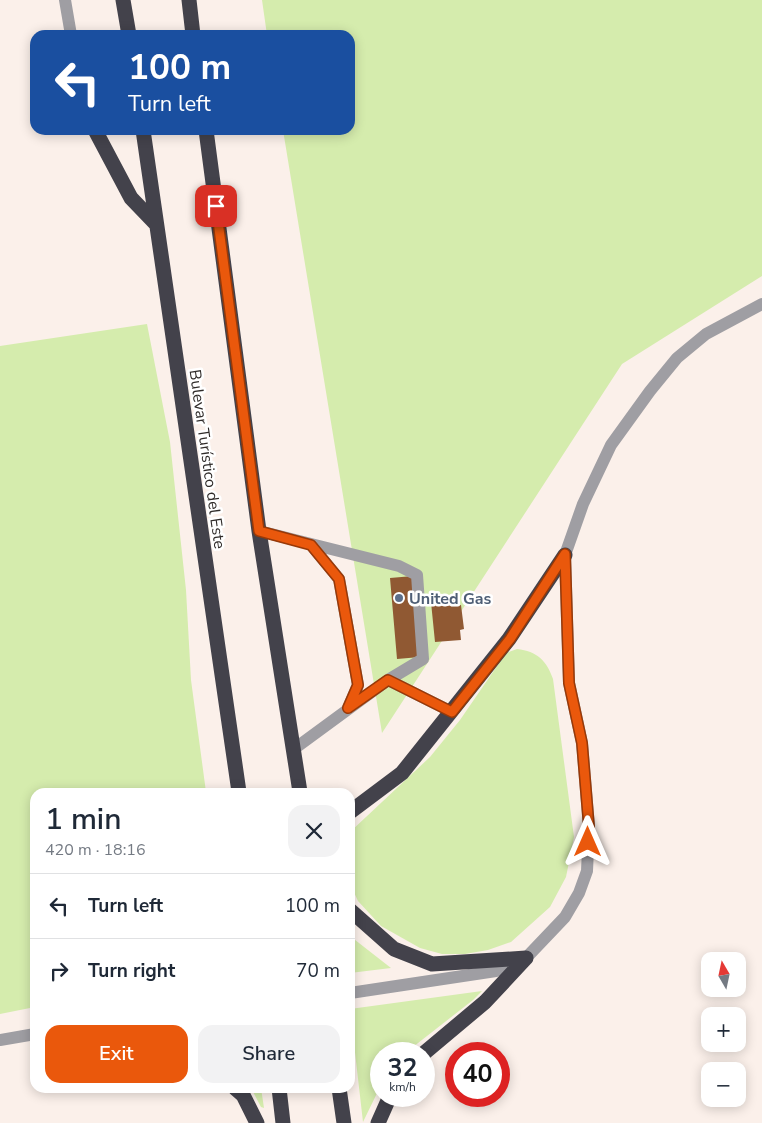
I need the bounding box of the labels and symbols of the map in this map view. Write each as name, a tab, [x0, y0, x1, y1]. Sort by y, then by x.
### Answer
pin	[195, 185, 237, 227]
street label: Bulevar Turístico del Este	[184, 368, 230, 550]
place label: United Gas	[409, 588, 491, 610]
marker: United Gas	[393, 592, 405, 604]
position arrow	[561, 815, 613, 867]
north arrow	[701, 952, 746, 998]
speed limit sign: 40	[445, 1042, 510, 1107]

